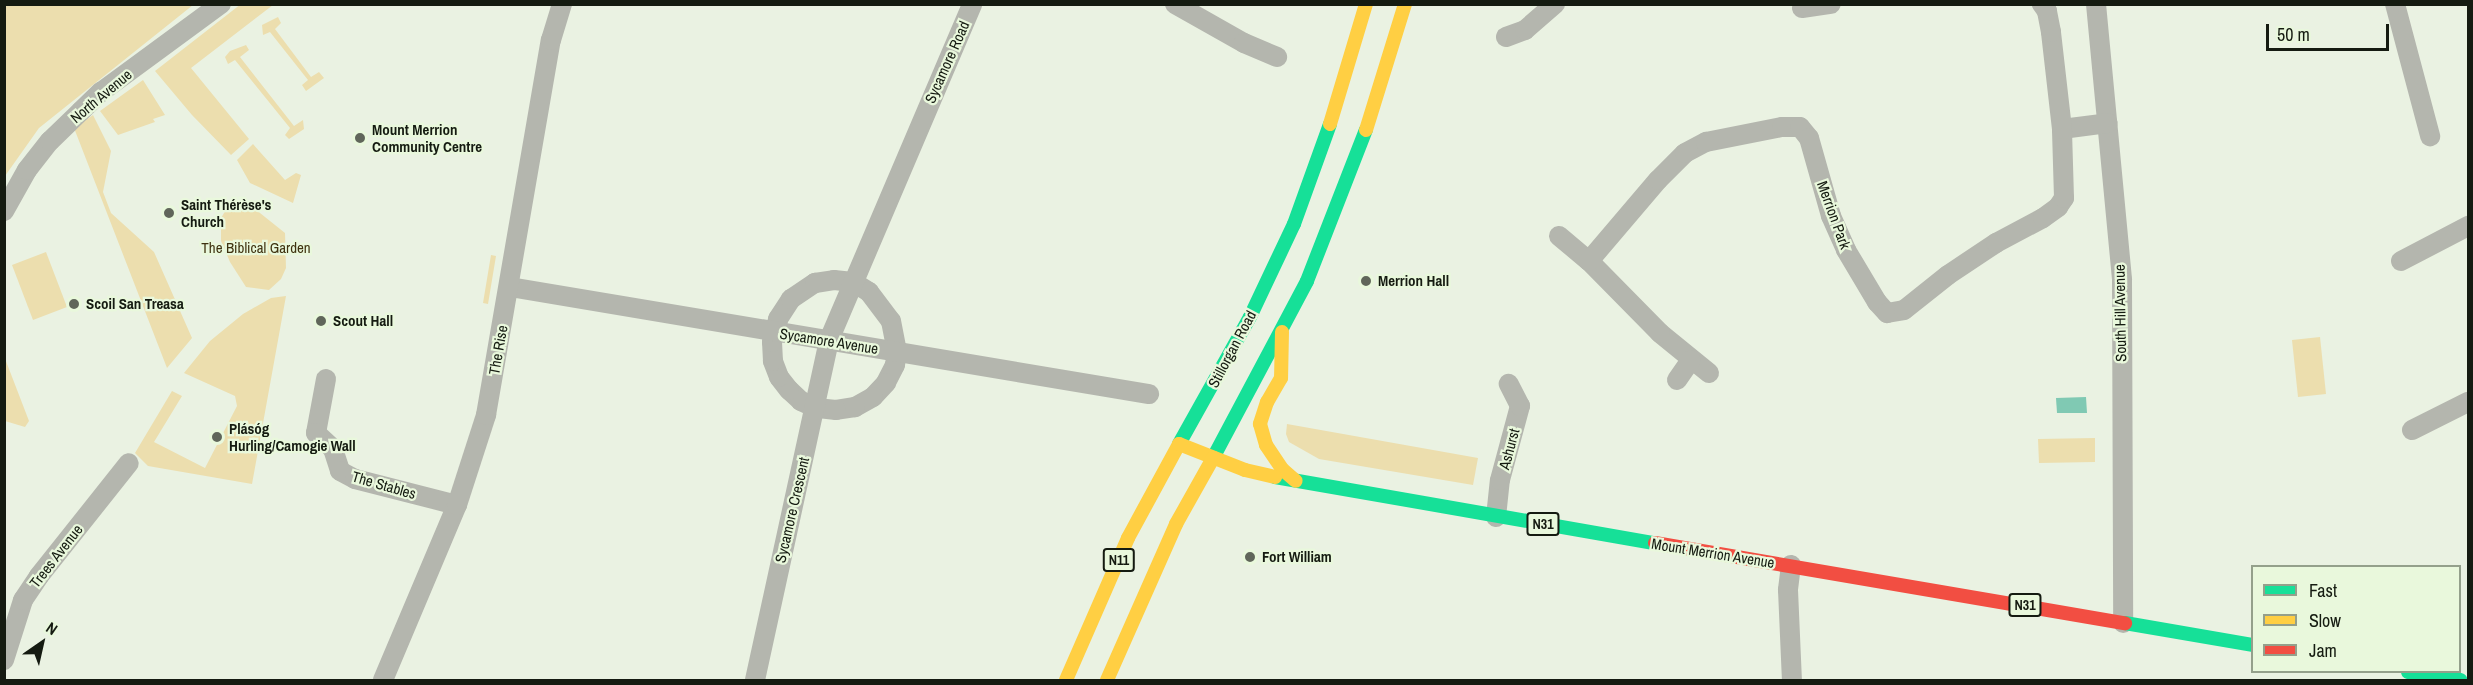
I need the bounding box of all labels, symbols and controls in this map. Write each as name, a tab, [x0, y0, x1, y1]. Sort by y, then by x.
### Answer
scale bar	[2269, 12, 2392, 50]
street label: Sycamore Road	[921, 18, 973, 106]
text: 50 m	[2277, 22, 2310, 47]
street label: North Avenue	[66, 65, 136, 127]
place label: Mount Merrion Community Centre	[372, 120, 482, 155]
marker: Mount Merrion Community Centre	[353, 131, 367, 145]
street label: Merrion Park	[1813, 179, 1855, 251]
place label: Saint Thérèse's Church	[181, 195, 271, 230]
marker: Saint Thérèse's Church	[162, 206, 176, 220]
park label: The Biblical Garden	[201, 239, 311, 257]
street label: South Hill Avenue	[2110, 264, 2130, 362]
place label: Merrion Hall	[1378, 272, 1449, 290]
marker: Merrion Hall	[1359, 274, 1373, 288]
place label: Scoil San Treasa	[86, 295, 184, 313]
marker: Scoil San Treasa	[67, 297, 81, 311]
street label: Stillorgan Road	[1204, 307, 1260, 391]
place label: Scout Hall	[333, 312, 393, 330]
marker: Scout Hall	[314, 314, 328, 328]
street label: The Rise	[485, 324, 511, 376]
street label: Sycamore Avenue	[778, 324, 880, 358]
place label: Plásóg Hurling/Camogie Wall	[229, 419, 356, 454]
street label: Ashurst	[1495, 427, 1523, 471]
marker: Plásóg Hurling/Camogie Wall	[210, 430, 224, 444]
street label: Sycamore Crescent	[771, 455, 813, 565]
street label: The Stables	[350, 467, 418, 503]
road number: N31	[1525, 513, 1561, 535]
street label: Trees Avenue	[26, 521, 86, 591]
street label: Mount Merrion Avenue	[1650, 534, 1776, 572]
place label: Fort William	[1262, 548, 1332, 566]
road number: N11	[1102, 549, 1136, 571]
marker: Fort William	[1243, 550, 1257, 564]
legend	[2251, 565, 2461, 673]
text: Fast	[2309, 578, 2337, 603]
road number: N31	[2007, 594, 2043, 616]
text: Slow	[2309, 608, 2341, 633]
north arrow	[12, 613, 72, 673]
text: N	[42, 616, 62, 640]
text: Jam	[2309, 638, 2337, 663]

